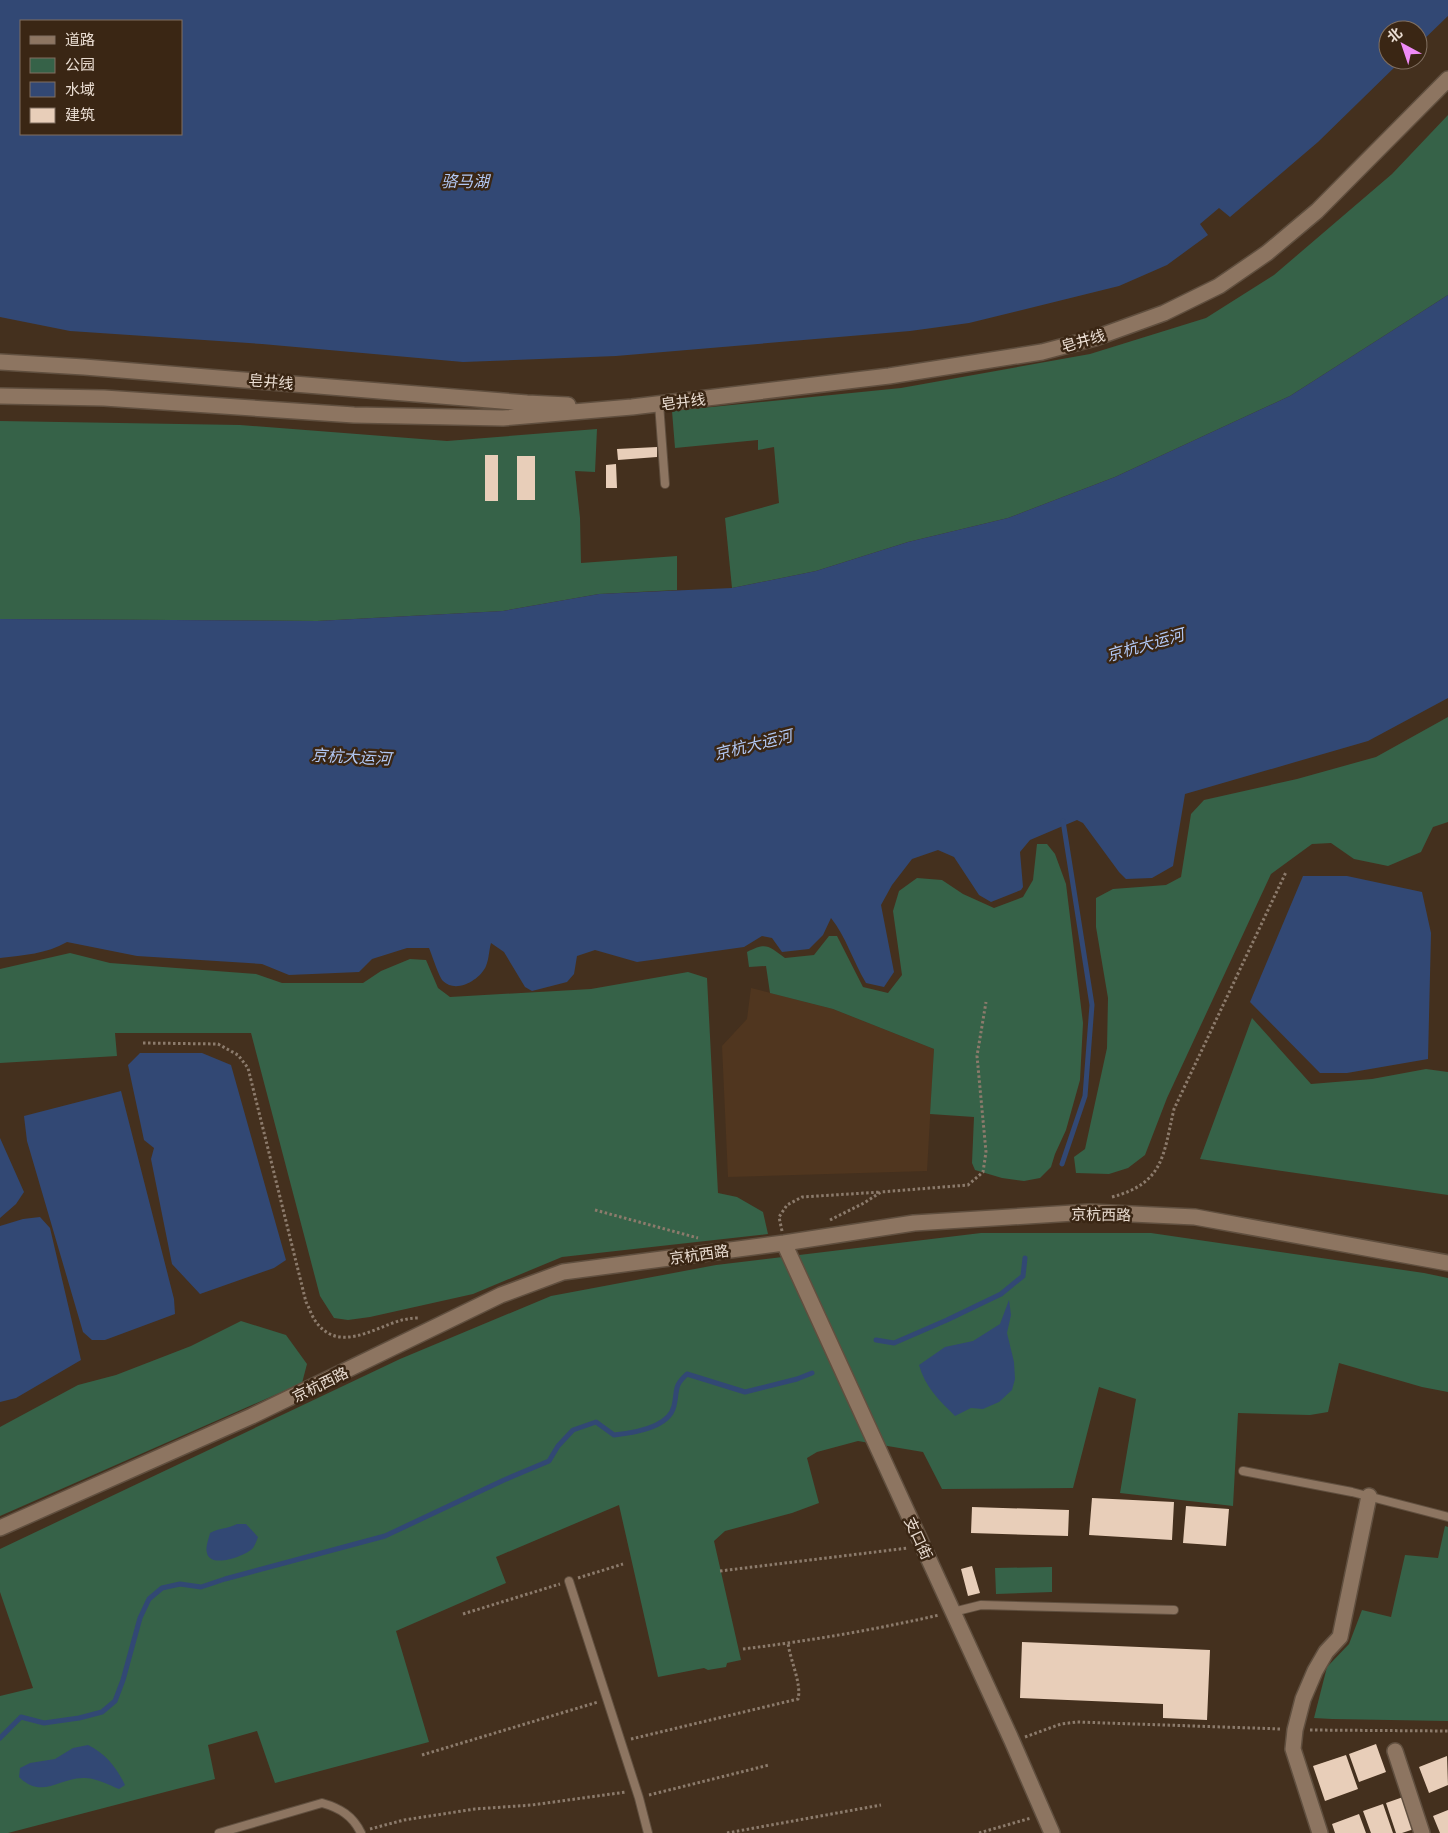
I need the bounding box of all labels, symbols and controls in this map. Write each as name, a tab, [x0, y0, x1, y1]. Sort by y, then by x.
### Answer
legend	[20, 20, 182, 135]
north arrow	[1378, 20, 1428, 70]
text: 北	[1383, 24, 1405, 46]
text: 道路	[65, 30, 95, 48]
text: 公园	[65, 55, 95, 73]
text: 水域	[65, 80, 95, 98]
text: 建筑	[65, 105, 95, 123]
water label: 骆马湖	[441, 171, 492, 190]
street label: 皂井线	[1059, 325, 1107, 355]
street label: 皂井线	[248, 370, 294, 392]
street label: 皂井线	[660, 389, 706, 413]
water label: 京杭大运河	[1104, 623, 1189, 664]
water label: 京杭大运河	[712, 724, 797, 763]
water label: 京杭大运河	[311, 744, 394, 768]
street label: 京杭西路	[1071, 1204, 1131, 1224]
street label: 京杭西路	[668, 1241, 730, 1267]
street label: 京杭西路	[289, 1363, 351, 1405]
street label: 支口街	[901, 1514, 937, 1562]

